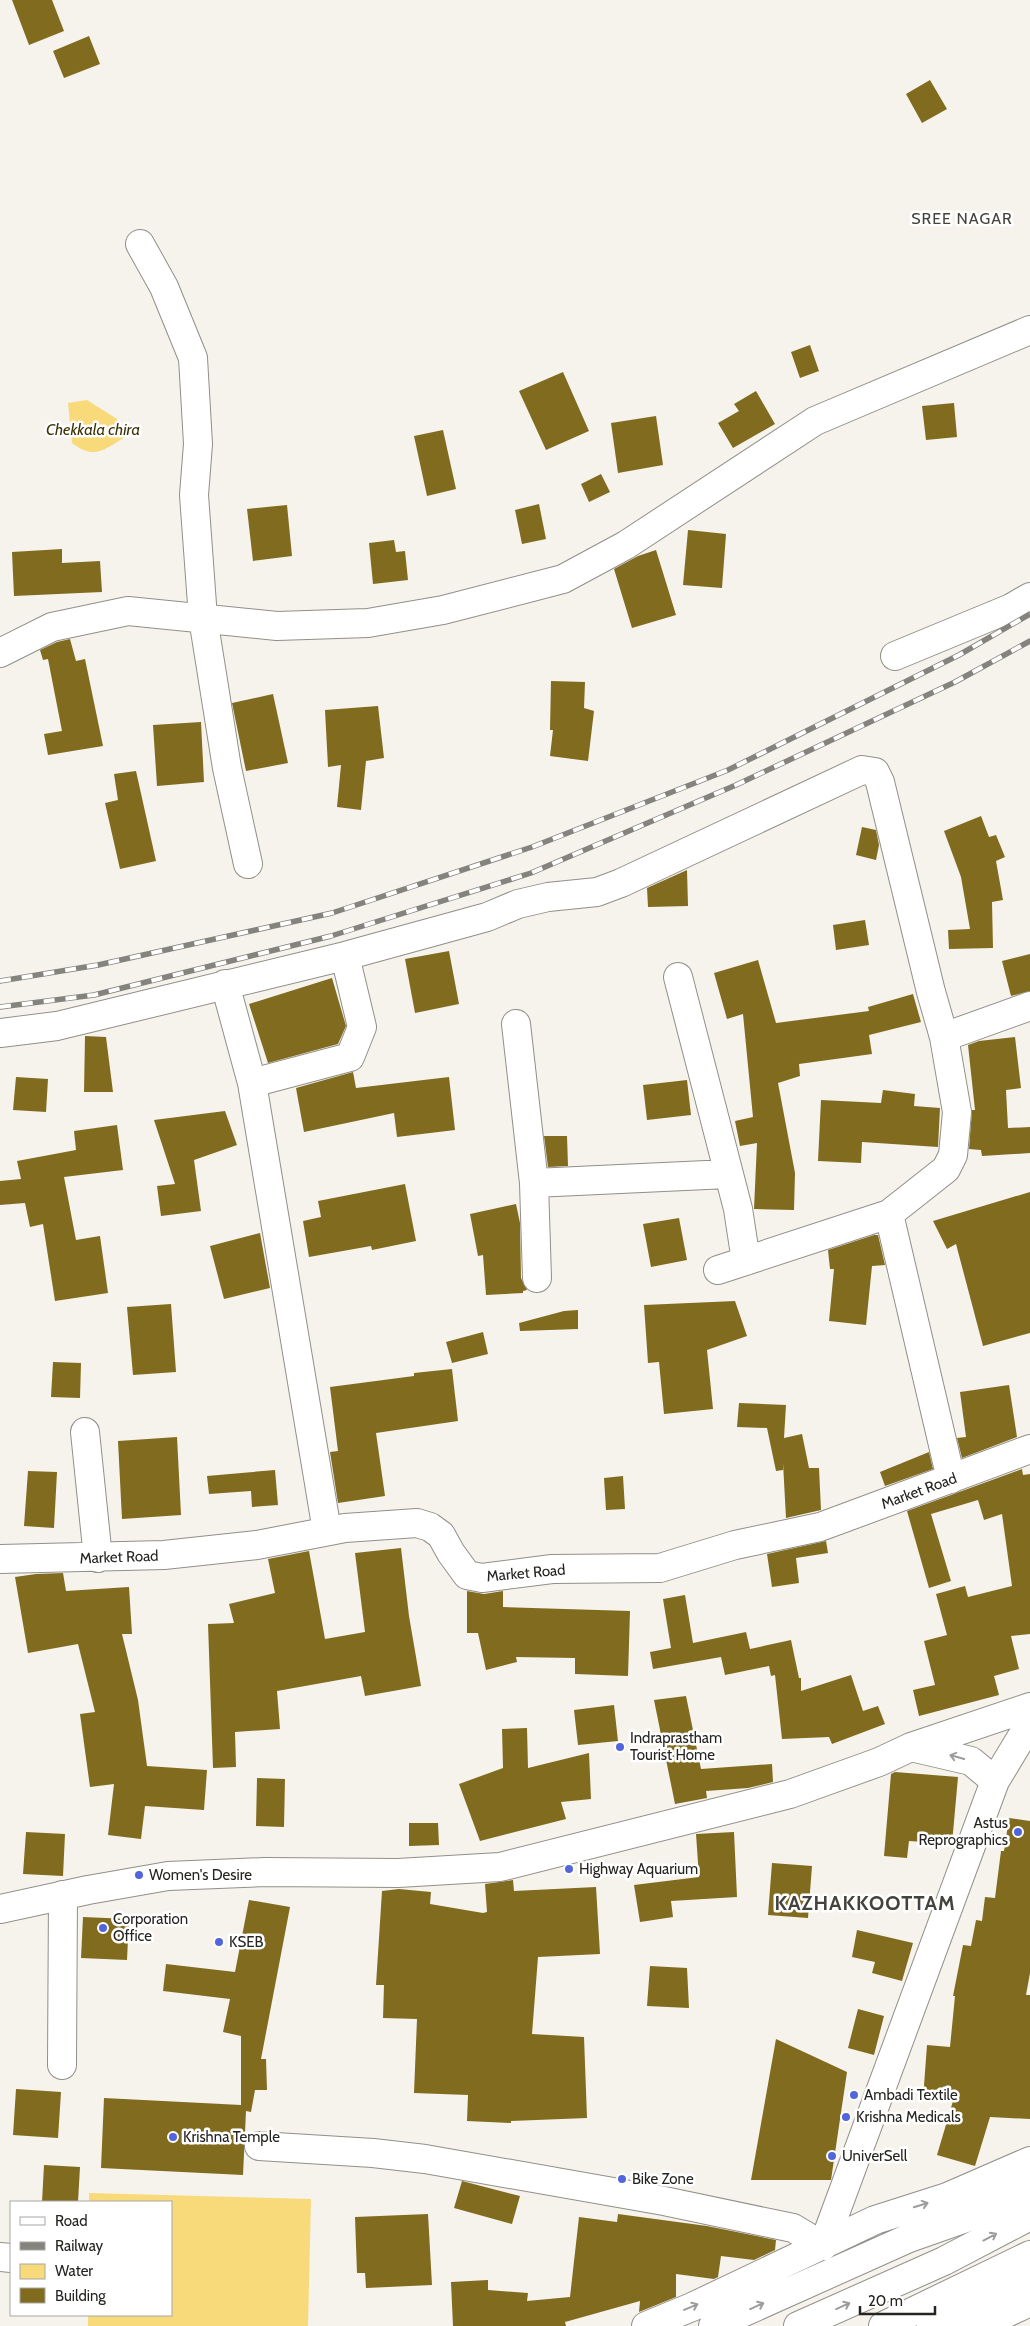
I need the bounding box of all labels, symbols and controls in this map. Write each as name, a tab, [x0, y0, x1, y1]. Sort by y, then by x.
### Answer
district label: SREE NAGAR	[911, 209, 1013, 228]
water label: Chekkala chira	[46, 420, 140, 439]
street label: Market Road	[879, 1469, 959, 1513]
street label: Market Road	[79, 1547, 159, 1567]
street label: Market Road	[486, 1561, 566, 1585]
place label: Indraprastham Tourist Home	[630, 1729, 722, 1764]
marker: Indraprastham Tourist Home	[614, 1741, 626, 1753]
one-way arrow	[949, 1751, 965, 1761]
place label: Astus Reprographics	[918, 1814, 1008, 1849]
marker: Astus Reprographics	[1012, 1826, 1024, 1838]
place label: Highway Aquarium	[579, 1860, 698, 1878]
marker: Highway Aquarium	[563, 1863, 575, 1875]
place label: Women's Desire	[149, 1866, 252, 1884]
marker: Women's Desire	[133, 1869, 145, 1881]
district label: KAZHAKKOOTTAM	[774, 1891, 956, 1915]
place label: Corporation Office	[113, 1910, 188, 1945]
marker: Corporation Office	[97, 1922, 109, 1934]
place label: KSEB	[229, 1933, 263, 1951]
marker: KSEB	[213, 1936, 225, 1948]
place label: Ambadi Textile	[864, 2086, 958, 2104]
marker: Ambadi Textile	[848, 2089, 860, 2101]
place label: Krishna Medicals	[856, 2108, 961, 2126]
marker: Krishna Medicals	[840, 2111, 852, 2123]
place label: Krishna Temple	[183, 2128, 280, 2146]
marker: Krishna Temple	[167, 2131, 179, 2143]
place label: UniverSell	[842, 2147, 908, 2165]
marker: UniverSell	[826, 2150, 838, 2162]
place label: Bike Zone	[632, 2170, 694, 2188]
marker: Bike Zone	[616, 2173, 628, 2185]
one-way arrow	[913, 2200, 929, 2210]
legend	[10, 2201, 172, 2316]
text: Road	[55, 2212, 88, 2230]
one-way arrow	[982, 2232, 997, 2242]
text: Railway	[55, 2237, 104, 2255]
text: Water	[55, 2262, 93, 2280]
scale bar	[860, 2284, 935, 2316]
text: Building	[55, 2287, 106, 2305]
text: 20 m	[868, 2292, 903, 2310]
one-way arrow	[749, 2301, 764, 2310]
one-way arrow	[835, 2301, 850, 2310]
one-way arrow	[683, 2302, 698, 2312]

